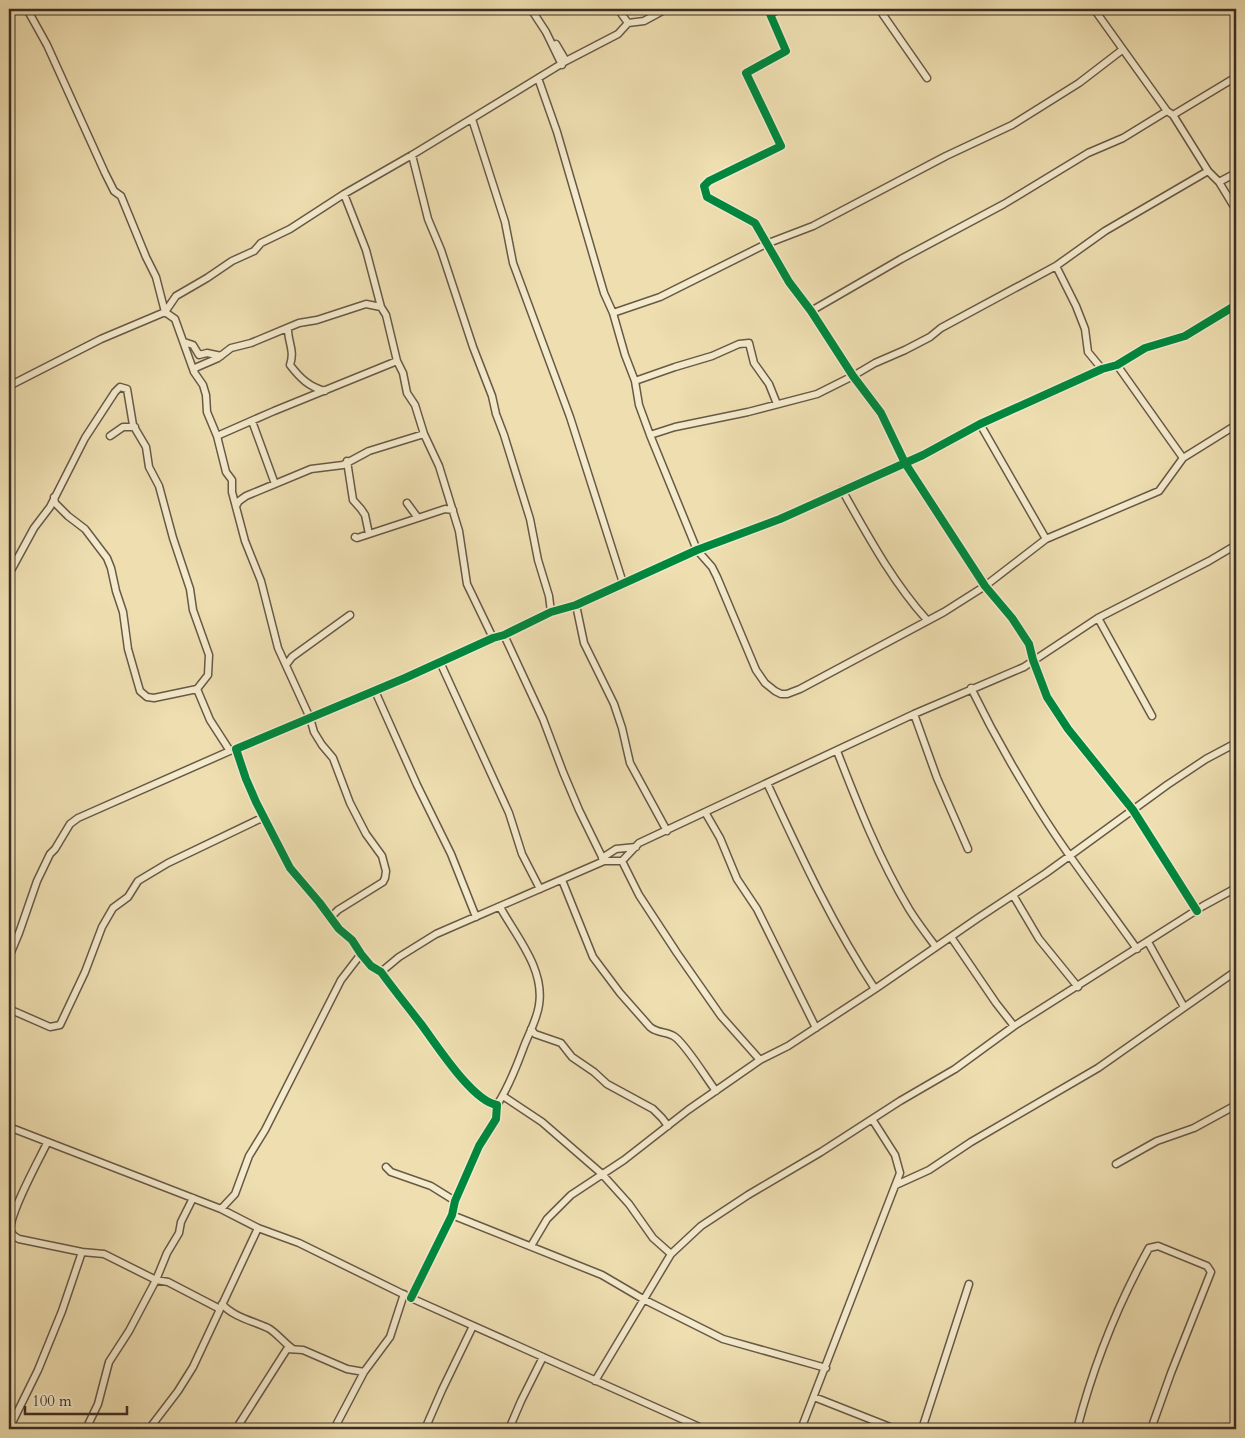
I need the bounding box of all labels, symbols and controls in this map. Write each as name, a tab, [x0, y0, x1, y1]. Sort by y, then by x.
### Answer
scale bar	[25, 1383, 128, 1415]
text: 100 m	[32, 1391, 72, 1411]

